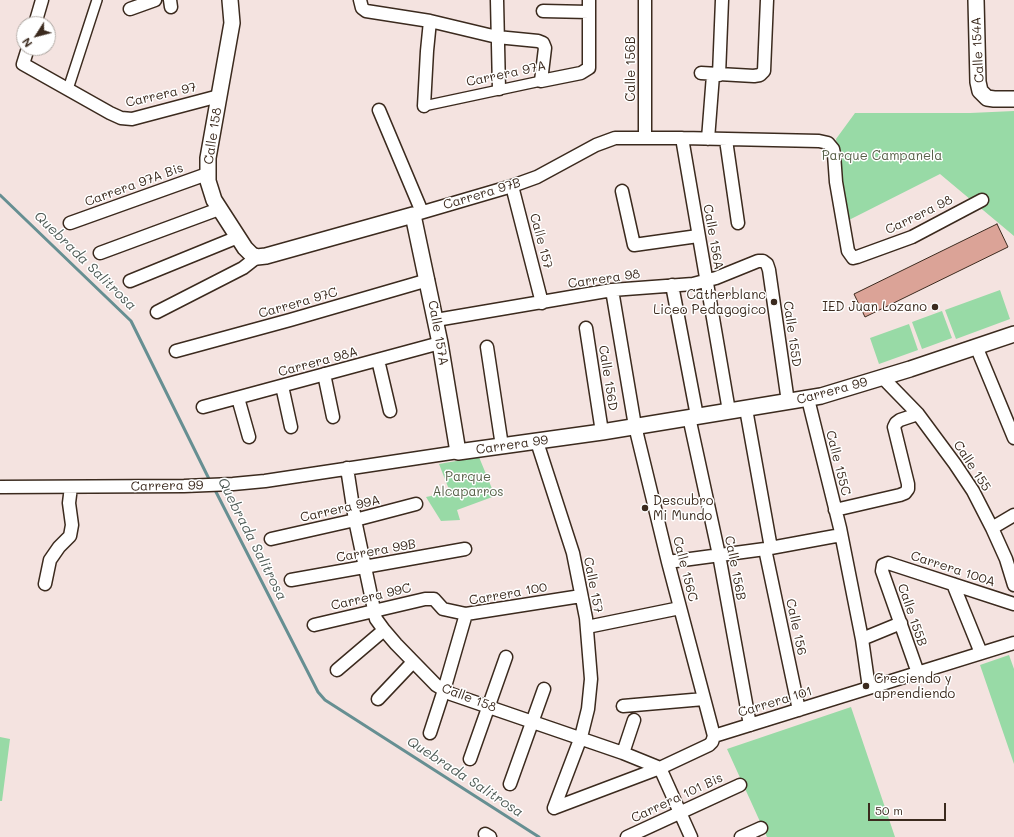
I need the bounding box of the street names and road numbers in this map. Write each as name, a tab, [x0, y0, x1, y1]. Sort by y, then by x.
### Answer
street label: Calle 154A	[968, 17, 988, 83]
street label: Calle 156B	[623, 36, 639, 102]
street label: Carrera 97A	[465, 58, 547, 90]
street label: Carrera 97	[124, 79, 198, 111]
street label: Calle 158	[201, 106, 225, 166]
street label: Carrera 97A Bis	[83, 160, 185, 210]
street label: Carrera 97B	[441, 175, 523, 213]
street label: Carrera 98	[883, 192, 955, 238]
street label: Calle 156A	[700, 203, 726, 271]
street label: Calle 157	[526, 212, 556, 270]
street label: Carrera 98	[567, 266, 641, 292]
street label: Carrera 97C	[257, 284, 339, 322]
street label: Calle 157A	[425, 299, 451, 367]
street label: Calle 155D	[780, 300, 804, 368]
street label: Carrera 98A	[276, 344, 360, 380]
street label: Calle 156D	[595, 344, 621, 412]
street label: Carrera 99	[795, 374, 869, 408]
street label: Calle 155C	[822, 429, 854, 497]
street label: Carrera 99	[475, 432, 549, 458]
street label: Calle 155	[950, 438, 994, 494]
street label: Carrera 99	[131, 478, 203, 494]
street label: Carrera 99A	[298, 492, 382, 526]
street label: Calle 156B	[721, 534, 749, 602]
street label: Calle 156C	[669, 535, 701, 603]
street label: Carrera 99B	[335, 536, 417, 566]
street label: Carrera 100A	[909, 548, 997, 590]
street label: Calle 157	[580, 556, 606, 614]
street label: Carrera 100	[468, 579, 548, 609]
street label: Carrera 99C	[329, 580, 413, 614]
street label: Calle 155B	[894, 582, 930, 648]
street label: Calle 156	[782, 597, 810, 657]
street label: Calle 158	[439, 680, 499, 716]
street label: Carrera 101	[736, 683, 814, 721]
street label: Carrera 101 Bis	[629, 770, 725, 826]

